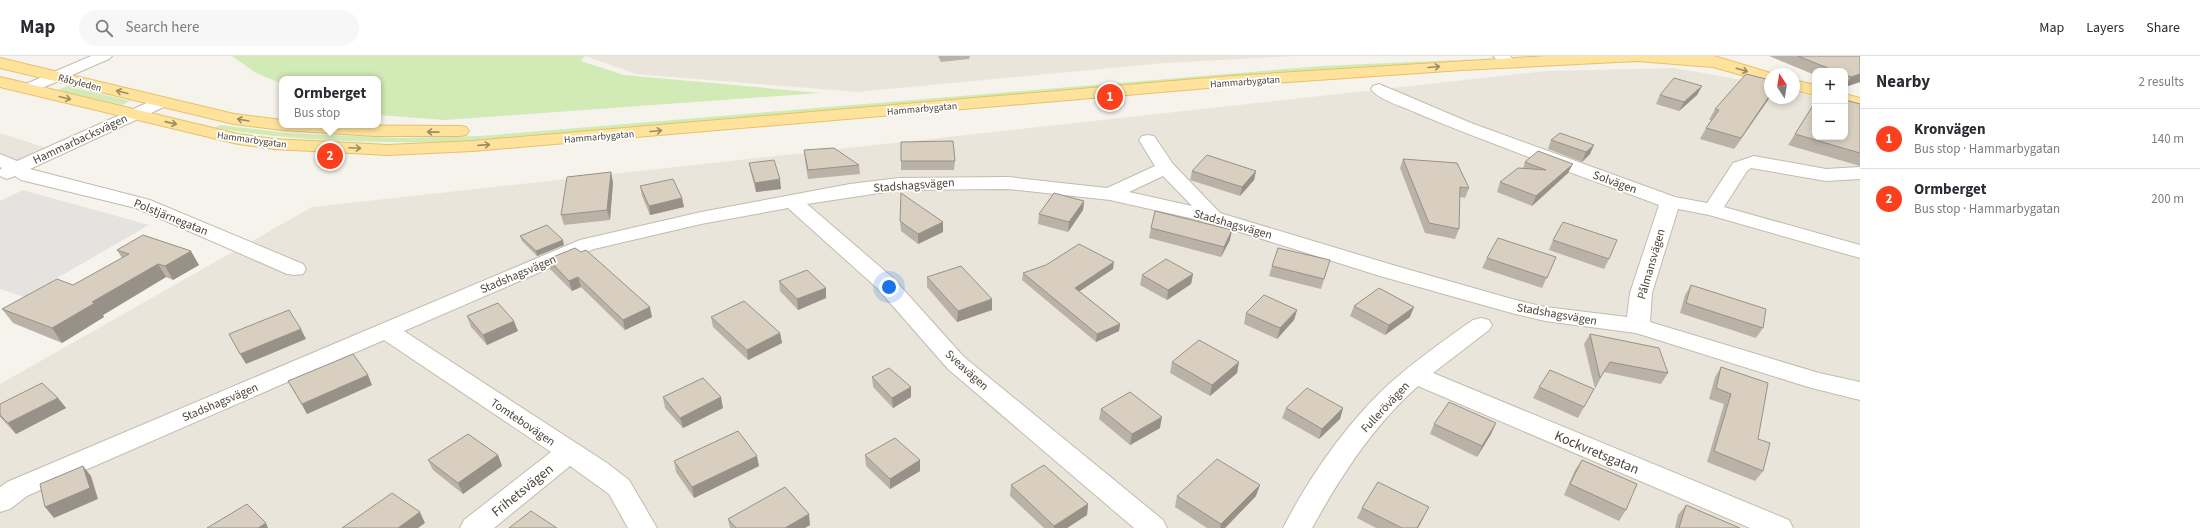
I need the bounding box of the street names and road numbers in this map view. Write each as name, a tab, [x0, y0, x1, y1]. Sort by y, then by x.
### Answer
street label: Råbyleden	[57, 71, 103, 95]
street label: Hammarbygatan	[1210, 73, 1281, 91]
street label: Hammarbygatan	[886, 99, 958, 119]
street label: Hammarbacksvägen	[30, 110, 130, 169]
street label: Hammarbygatan	[563, 127, 635, 147]
street label: Hammarbygatan	[216, 128, 288, 152]
street label: Solvägen	[1590, 167, 1639, 198]
street label: Stadshagsvägen	[873, 174, 955, 197]
street label: Polstjärnegatan	[131, 195, 210, 240]
street label: Stadshagsvägen	[1192, 205, 1274, 244]
street label: Pålmansvägen	[1633, 227, 1670, 301]
street label: Stadshagsvägen	[478, 251, 559, 298]
street label: Stadshagsvägen	[1515, 299, 1598, 330]
street label: Sveavägen	[941, 346, 992, 395]
street label: Fullerövägen	[1357, 378, 1414, 437]
street label: Stadshagsvägen	[180, 379, 261, 426]
street label: Tomtebovägen	[487, 394, 558, 450]
street label: Kockvretsgatan	[1551, 426, 1642, 480]
street label: Frihetsvägen	[487, 460, 558, 522]

